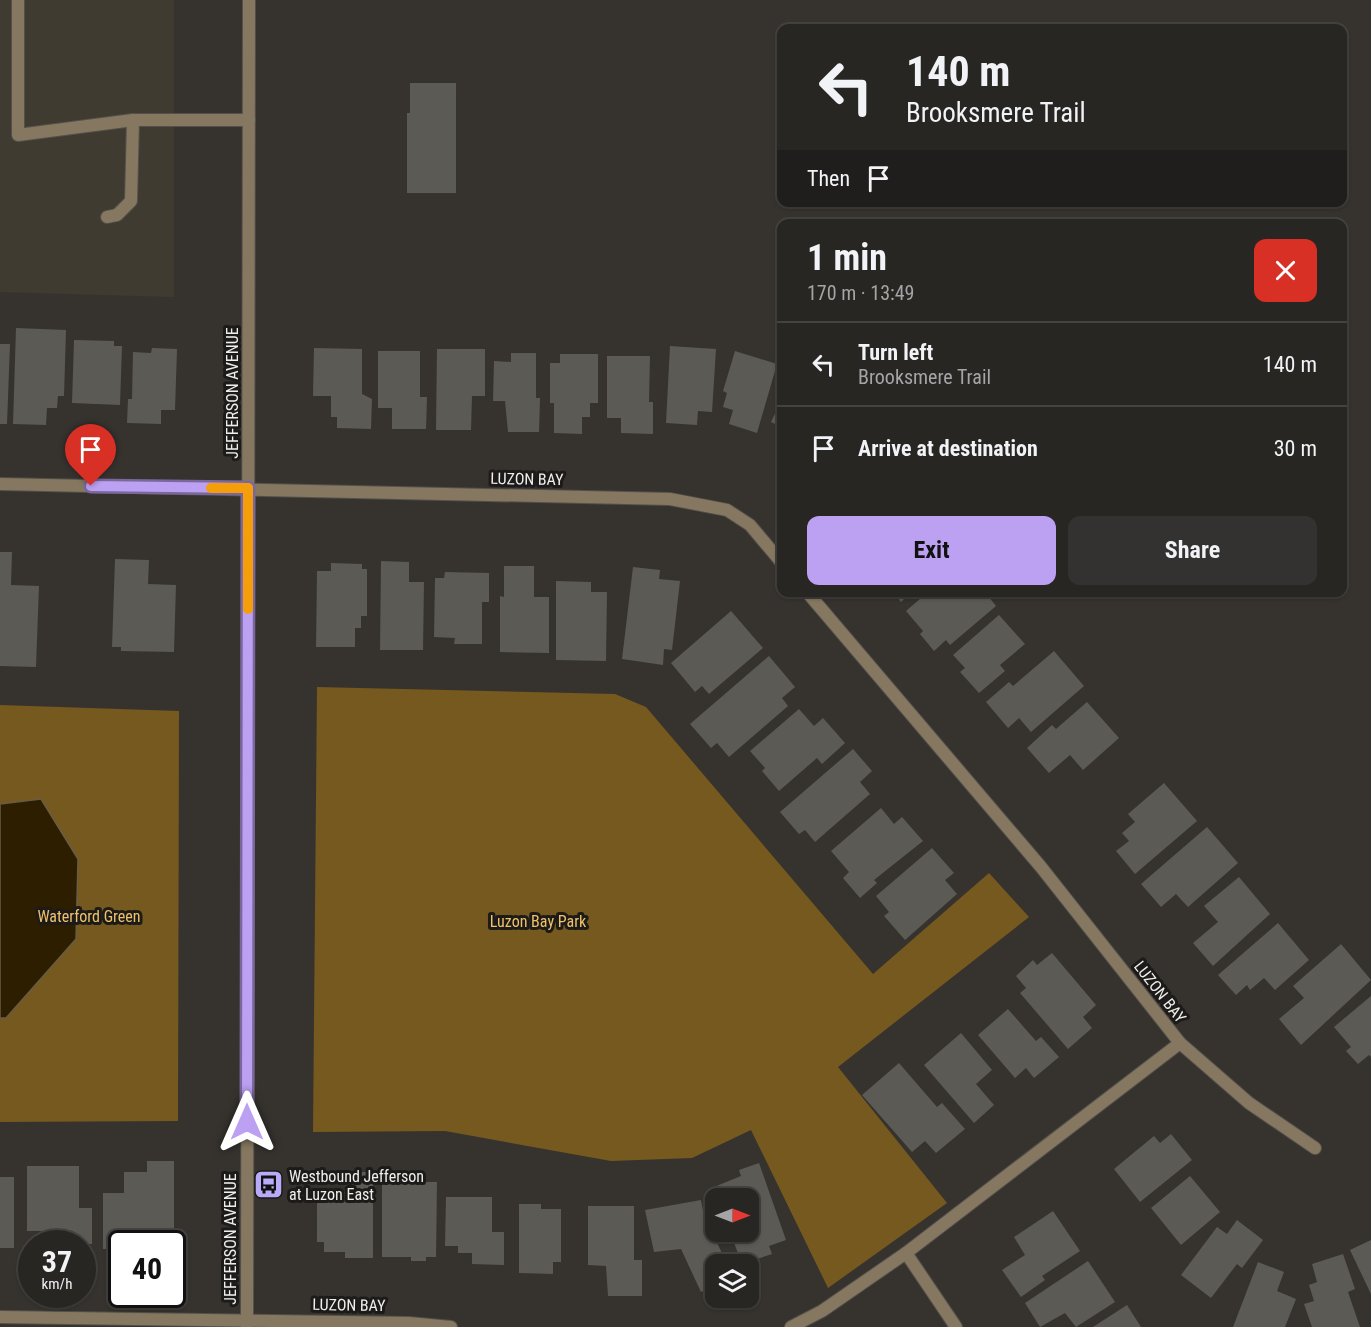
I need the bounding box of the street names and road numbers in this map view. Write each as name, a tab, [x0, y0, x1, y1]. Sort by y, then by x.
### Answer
street label: JEFFERSON AVENUE	[223, 327, 242, 459]
street label: LUZON BAY	[490, 469, 564, 489]
street label: LUZON BAY	[1130, 957, 1190, 1027]
street label: JEFFERSON AVENUE	[221, 1173, 240, 1305]
street label: LUZON BAY	[312, 1295, 386, 1315]

